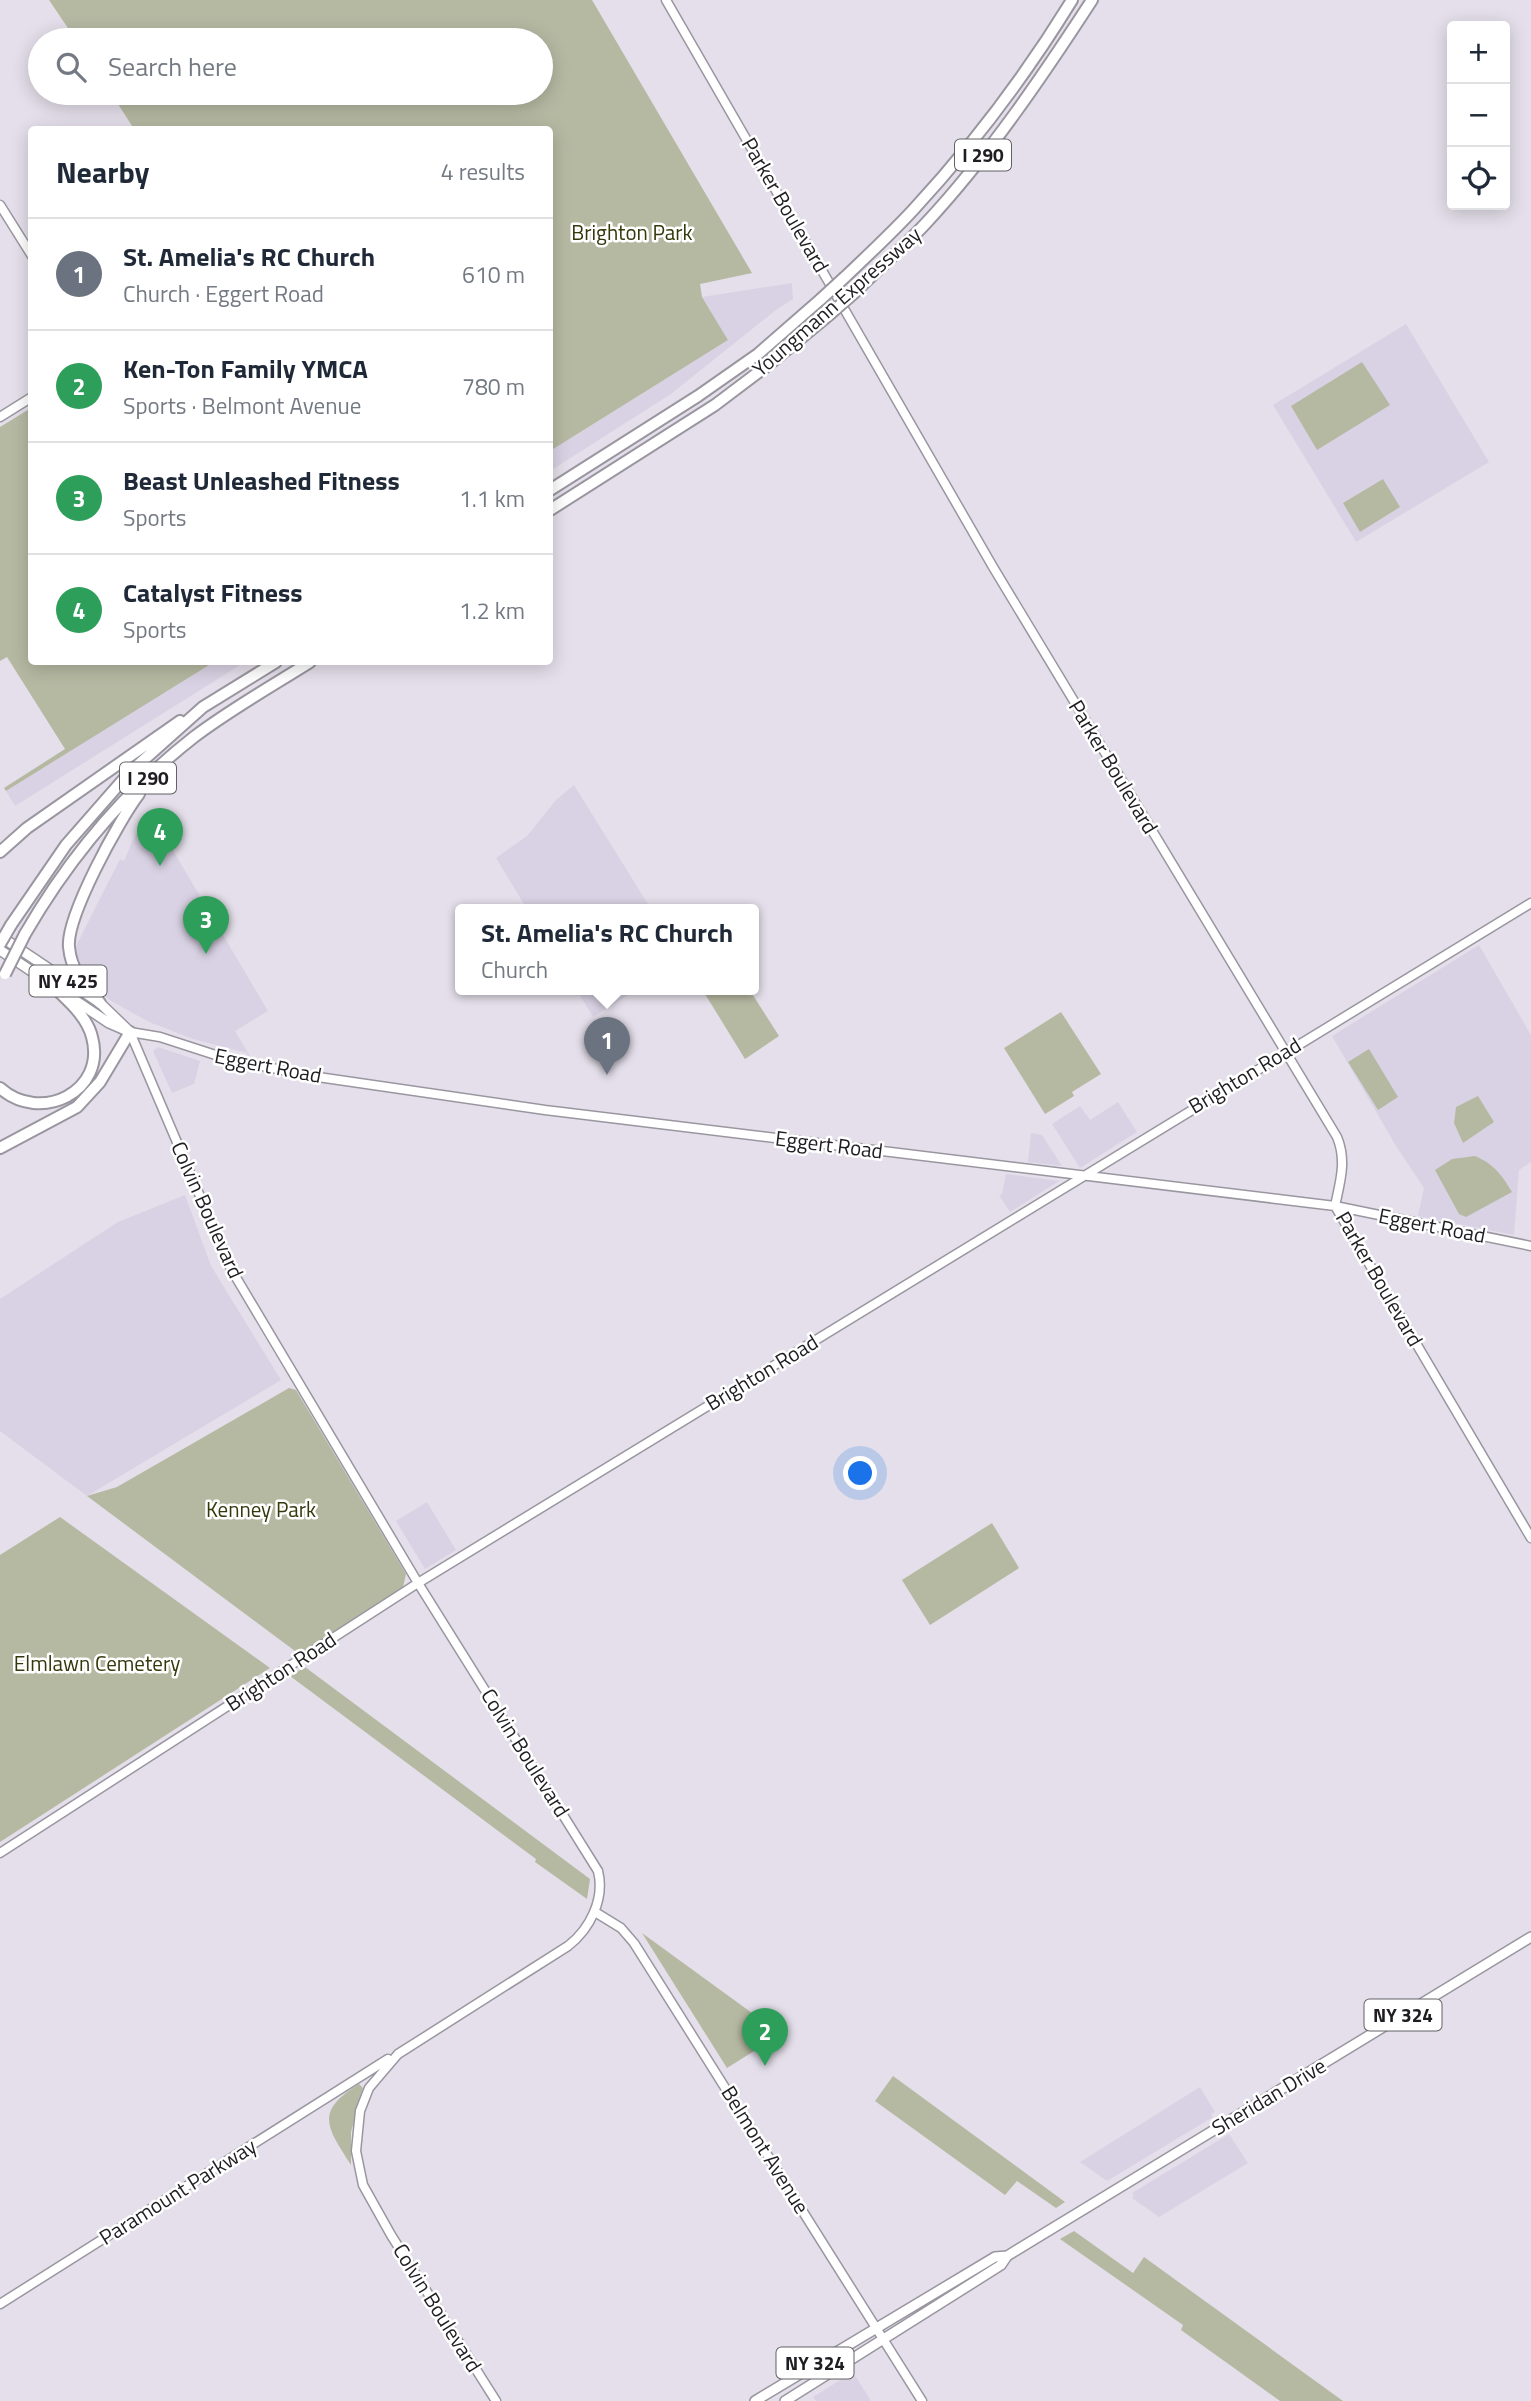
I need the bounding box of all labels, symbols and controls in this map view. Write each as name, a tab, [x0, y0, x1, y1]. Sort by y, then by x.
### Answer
map controls	[1447, 21, 1510, 210]
button: +	[1447, 21, 1510, 84]
search box	[28, 28, 553, 105]
text: Search here	[108, 47, 237, 86]
icon: search	[52, 48, 90, 86]
button: −	[1447, 84, 1510, 147]
street label: Parker Boulevard	[734, 131, 838, 278]
road number: I 290	[955, 140, 1011, 170]
button: locate	[1447, 147, 1510, 210]
text: Nearby	[56, 149, 149, 195]
text: 4 results	[441, 154, 525, 189]
park label: Brighton Park	[571, 216, 693, 248]
street label: Youngmann Expressway	[745, 219, 928, 384]
text: St. Amelia's RC Church	[123, 237, 375, 276]
text: 1	[73, 257, 85, 292]
text: 610 m	[462, 257, 525, 292]
text: Church · Eggert Road	[123, 276, 324, 311]
text: Ken-Ton Family YMCA	[123, 349, 368, 388]
text: 2	[73, 369, 85, 404]
text: 780 m	[462, 369, 525, 404]
text: Sports · Belmont Avenue	[123, 388, 361, 423]
text: Beast Unleashed Fitness	[123, 461, 400, 500]
text: 3	[73, 481, 85, 516]
text: 1.1 km	[459, 481, 525, 516]
text: Sports	[123, 500, 186, 535]
text: Catalyst Fitness	[123, 573, 303, 612]
text: 4	[73, 593, 85, 628]
text: 1.2 km	[459, 593, 525, 628]
text: Sports	[123, 612, 186, 647]
street label: Parker Boulevard	[1061, 693, 1167, 840]
road number: I 290	[120, 762, 176, 793]
pin: 4	[137, 808, 183, 866]
pin: 3	[183, 896, 229, 954]
popup	[455, 904, 759, 995]
text: St. Amelia's RC Church	[481, 913, 733, 952]
text: Church	[481, 952, 548, 987]
road number: NY 425	[29, 965, 106, 996]
pin: 1	[584, 1017, 630, 1075]
street label: Brighton Road	[1182, 1029, 1307, 1121]
street label: Eggert Road	[212, 1039, 324, 1091]
street label: Eggert Road	[773, 1122, 885, 1166]
street label: Colvin Boulevard	[163, 1136, 252, 1283]
street label: Eggert Road	[1376, 1199, 1488, 1251]
street label: Parker Boulevard	[1328, 1205, 1432, 1352]
street label: Brighton Road	[699, 1326, 824, 1418]
your location	[843, 1456, 877, 1490]
park label: Kenney Park	[206, 1493, 316, 1525]
street label: Brighton Road	[219, 1623, 342, 1719]
park label: Elmlawn Cemetery	[14, 1647, 180, 1679]
street label: Colvin Boulevard	[473, 1682, 578, 1823]
road number: NY 324	[1364, 1999, 1442, 2030]
pin: 2	[742, 2008, 788, 2066]
street label: Sheridan Drive	[1205, 2049, 1332, 2143]
street label: Belmont Avenue	[714, 2079, 818, 2220]
street label: Paramount Parkway	[93, 2130, 262, 2252]
street label: Colvin Boulevard	[385, 2237, 490, 2378]
road number: NY 324	[776, 2348, 854, 2378]

